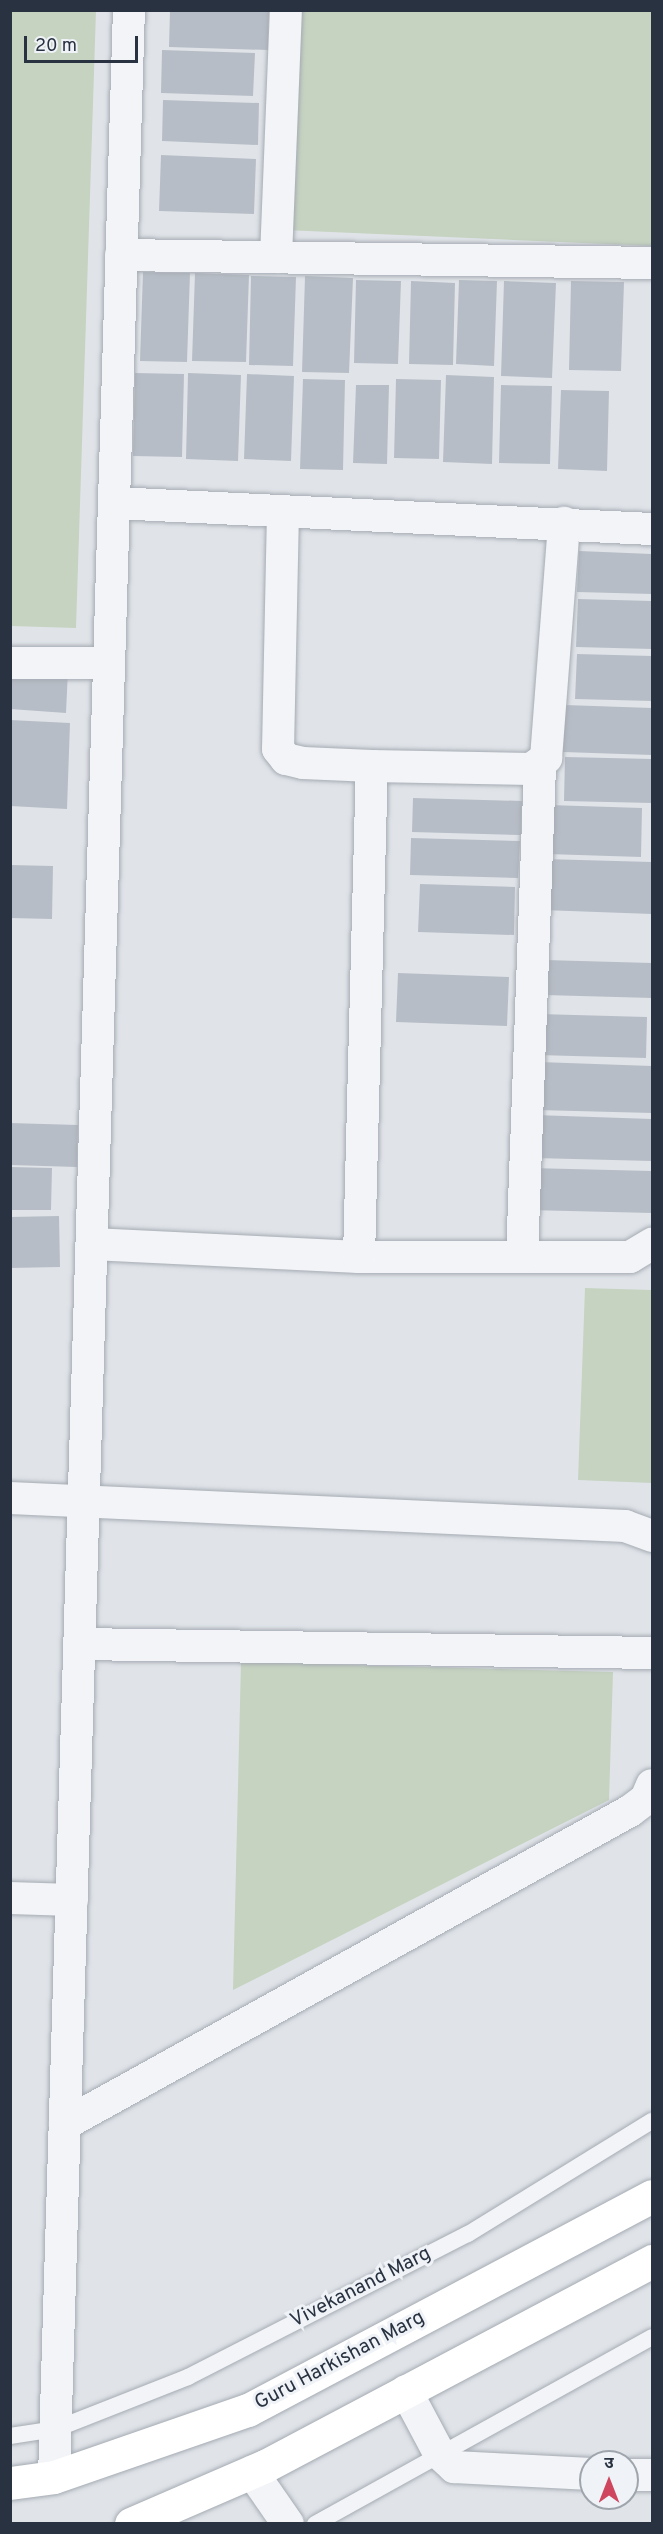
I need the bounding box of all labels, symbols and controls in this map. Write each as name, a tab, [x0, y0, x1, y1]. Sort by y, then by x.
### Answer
scale bar	[27, 24, 141, 62]
text: 20 m	[35, 35, 77, 58]
street label: Vivekanand Marg	[287, 2242, 435, 2334]
street label: Guru Harkishan Marg	[251, 2306, 429, 2416]
north arrow	[579, 2450, 639, 2510]
text: उ	[604, 2454, 614, 2474]

